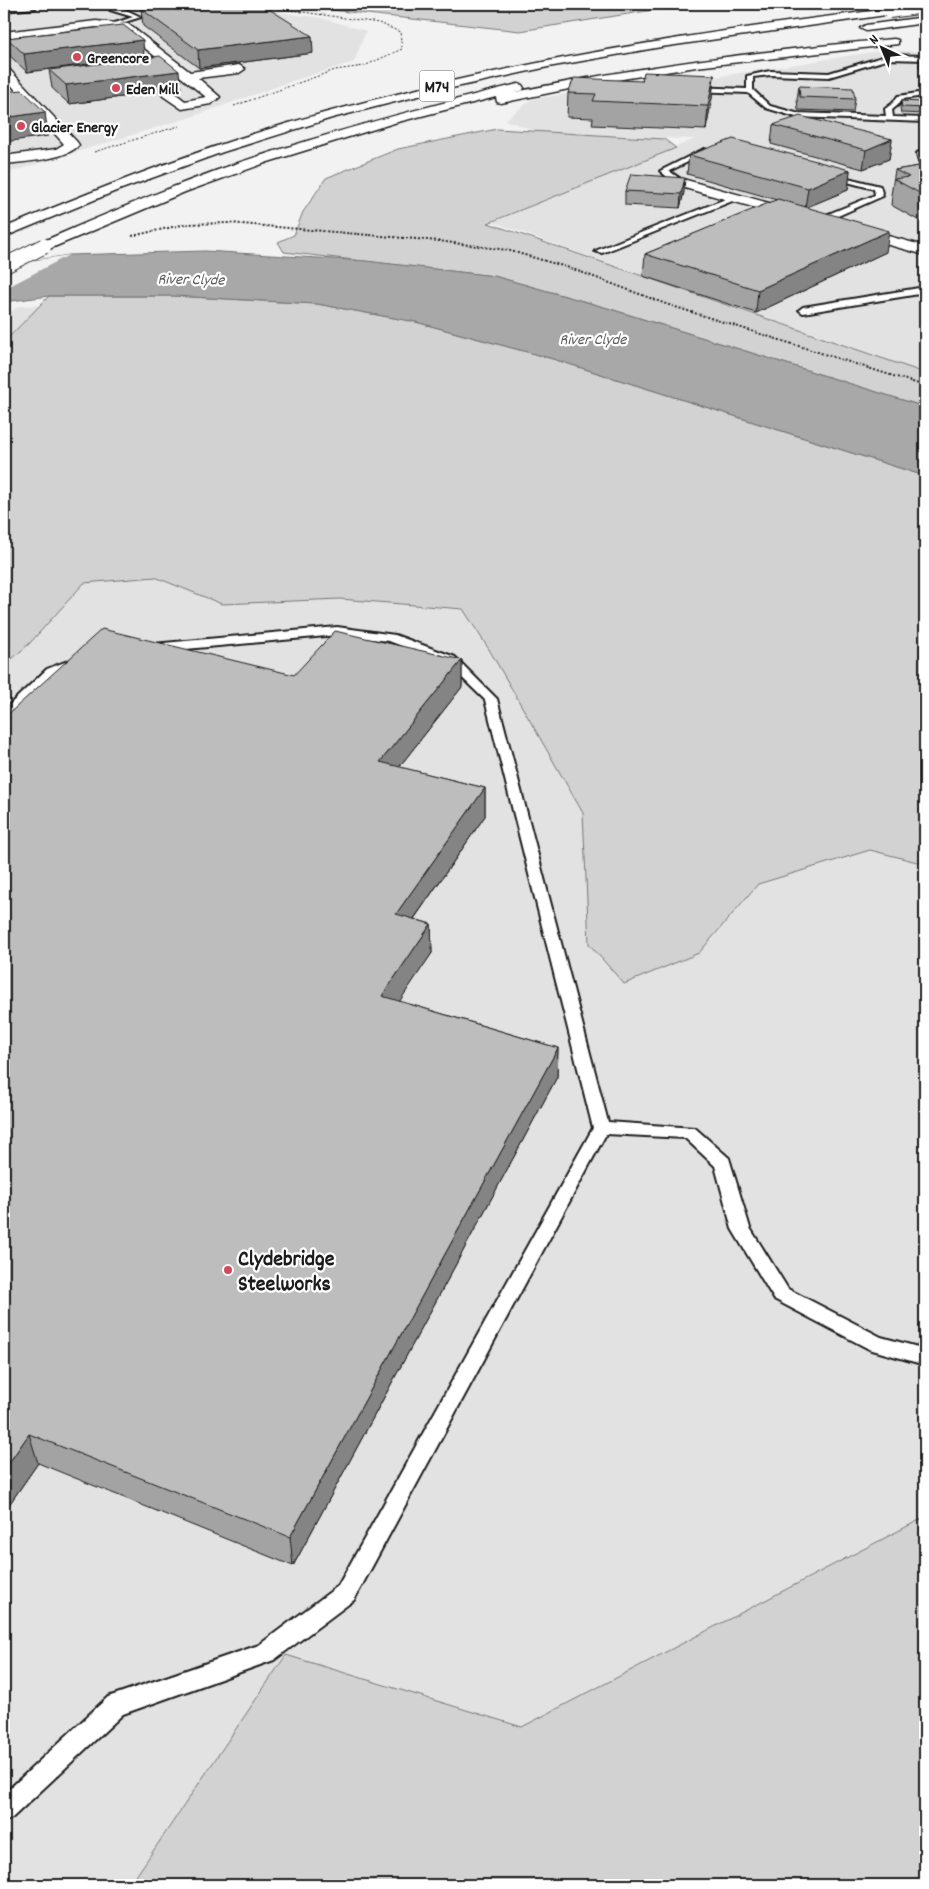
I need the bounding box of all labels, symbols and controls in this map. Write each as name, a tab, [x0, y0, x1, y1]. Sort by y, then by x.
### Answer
north arrow	[856, 22, 906, 72]
text: N	[865, 30, 884, 50]
place label: Greencore	[87, 48, 149, 71]
marker: Greencore	[71, 51, 83, 63]
road number: M74	[420, 70, 454, 102]
place label: Eden Mill	[126, 79, 179, 102]
marker: Eden Mill	[110, 82, 122, 94]
place label: Glacier Energy	[31, 117, 119, 140]
marker: Glacier Energy	[15, 120, 27, 132]
water label: River Clyde	[157, 268, 225, 293]
water label: River Clyde	[560, 329, 627, 352]
place label: Clydebridge Steelworks	[238, 1245, 335, 1301]
marker: Clydebridge Steelworks	[222, 1264, 234, 1276]

